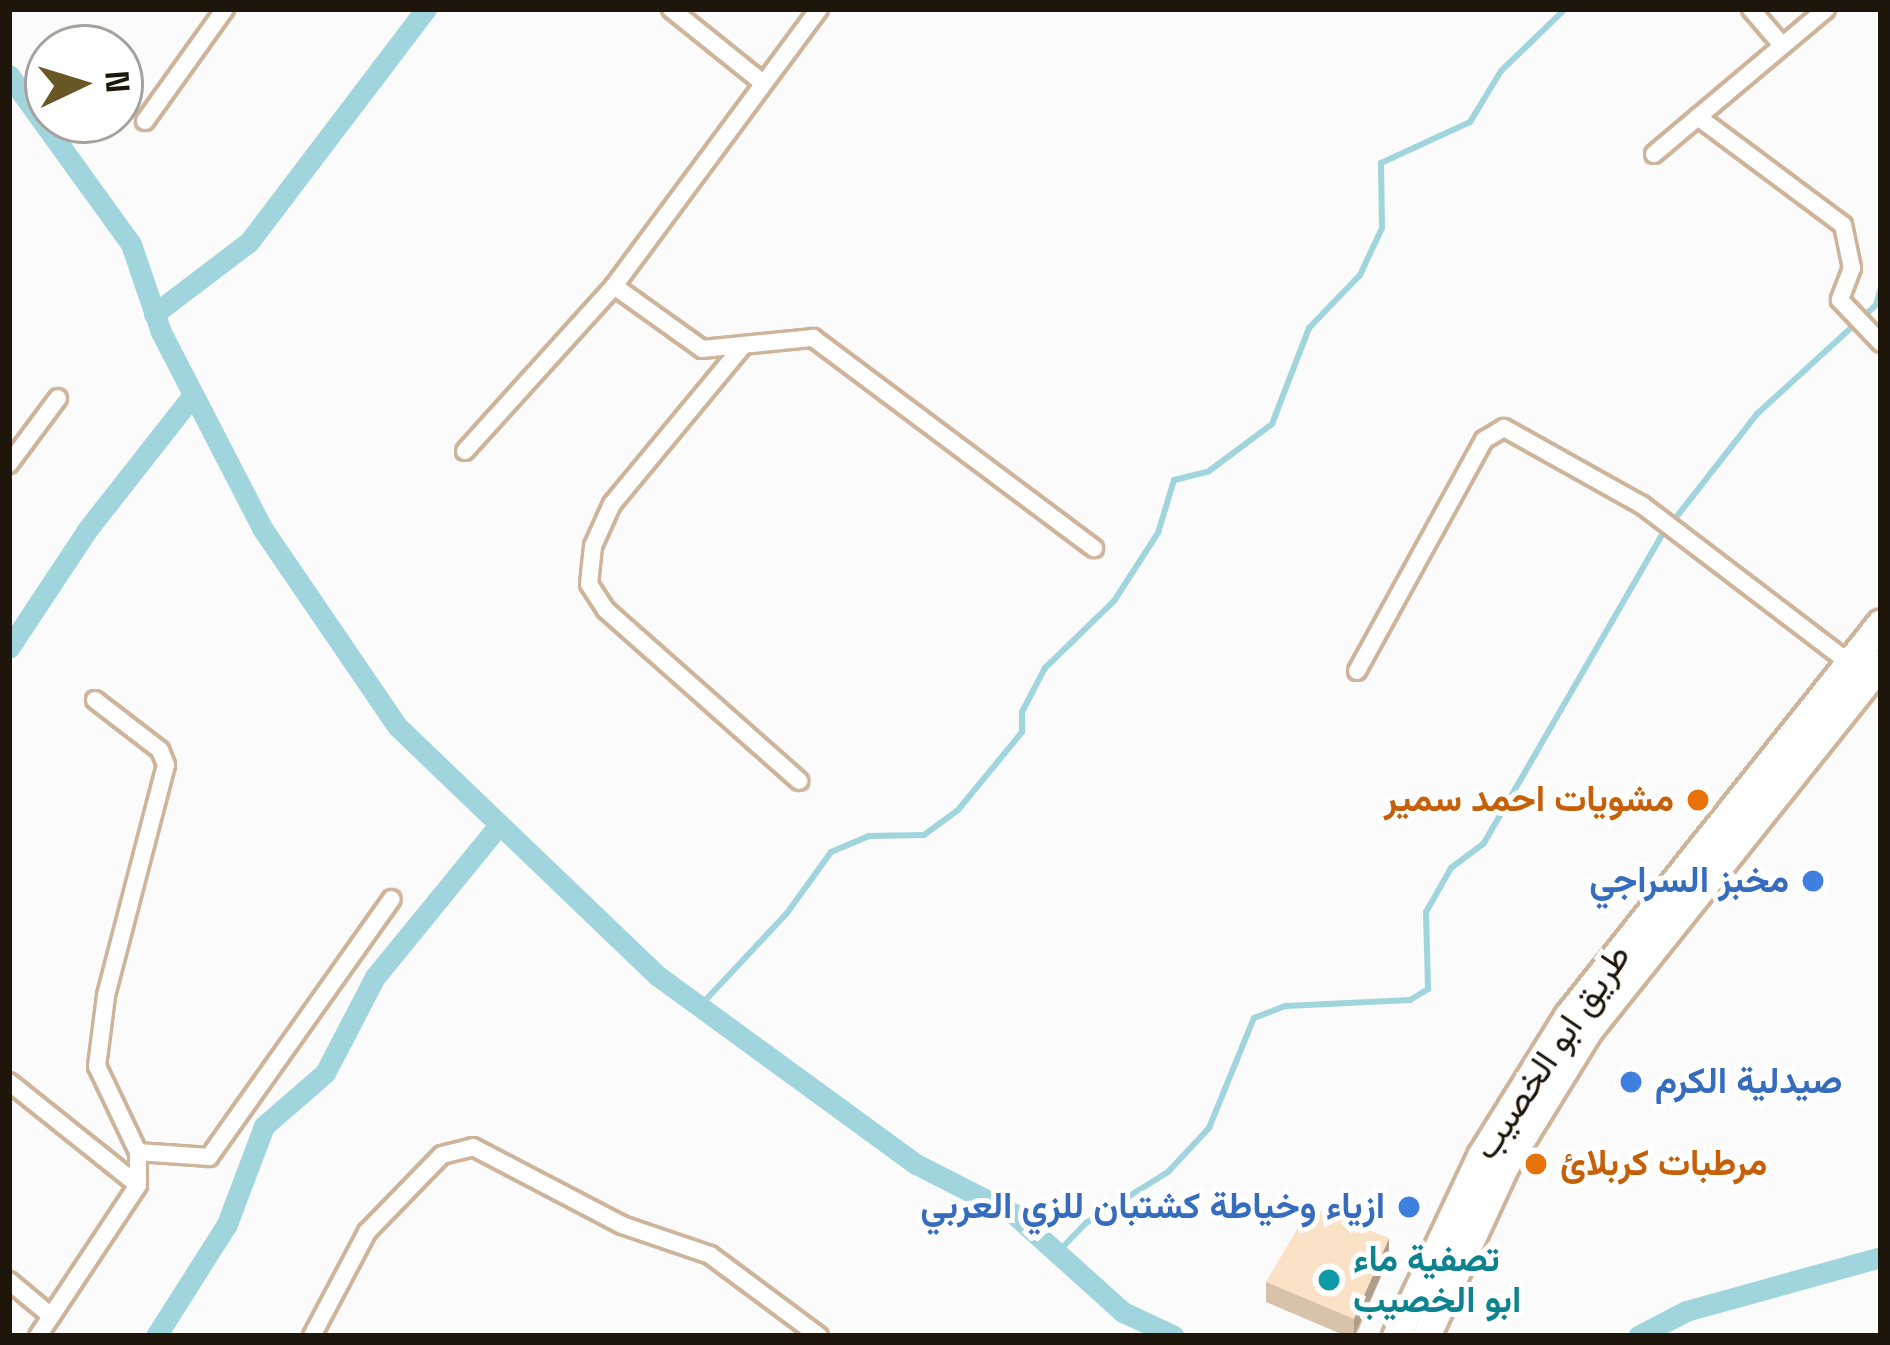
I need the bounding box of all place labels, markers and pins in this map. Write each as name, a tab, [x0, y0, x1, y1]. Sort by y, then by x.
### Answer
place label: مشويات احمد سمير	[1384, 778, 1674, 822]
marker: مشويات احمد سمير	[1685, 787, 1711, 813]
place label: مخبز السراجي	[1589, 859, 1789, 903]
marker: مخبز السراجي	[1800, 868, 1826, 894]
place label: صيدلية الكرم	[1655, 1060, 1842, 1104]
marker: صيدلية الكرم	[1618, 1069, 1644, 1095]
place label: مرطبات كربلائ	[1560, 1142, 1767, 1186]
marker: مرطبات كربلائ	[1523, 1151, 1549, 1177]
place label: ازياء وخياطة كشتبان للزي العربي	[920, 1185, 1385, 1229]
marker: ازياء وخياطة كشتبان للزي العربي	[1396, 1194, 1422, 1220]
place label: تصفية ماء ابو الخصيب	[1353, 1237, 1521, 1322]
marker: تصفية ماء ابو الخصيب	[1316, 1267, 1342, 1293]

